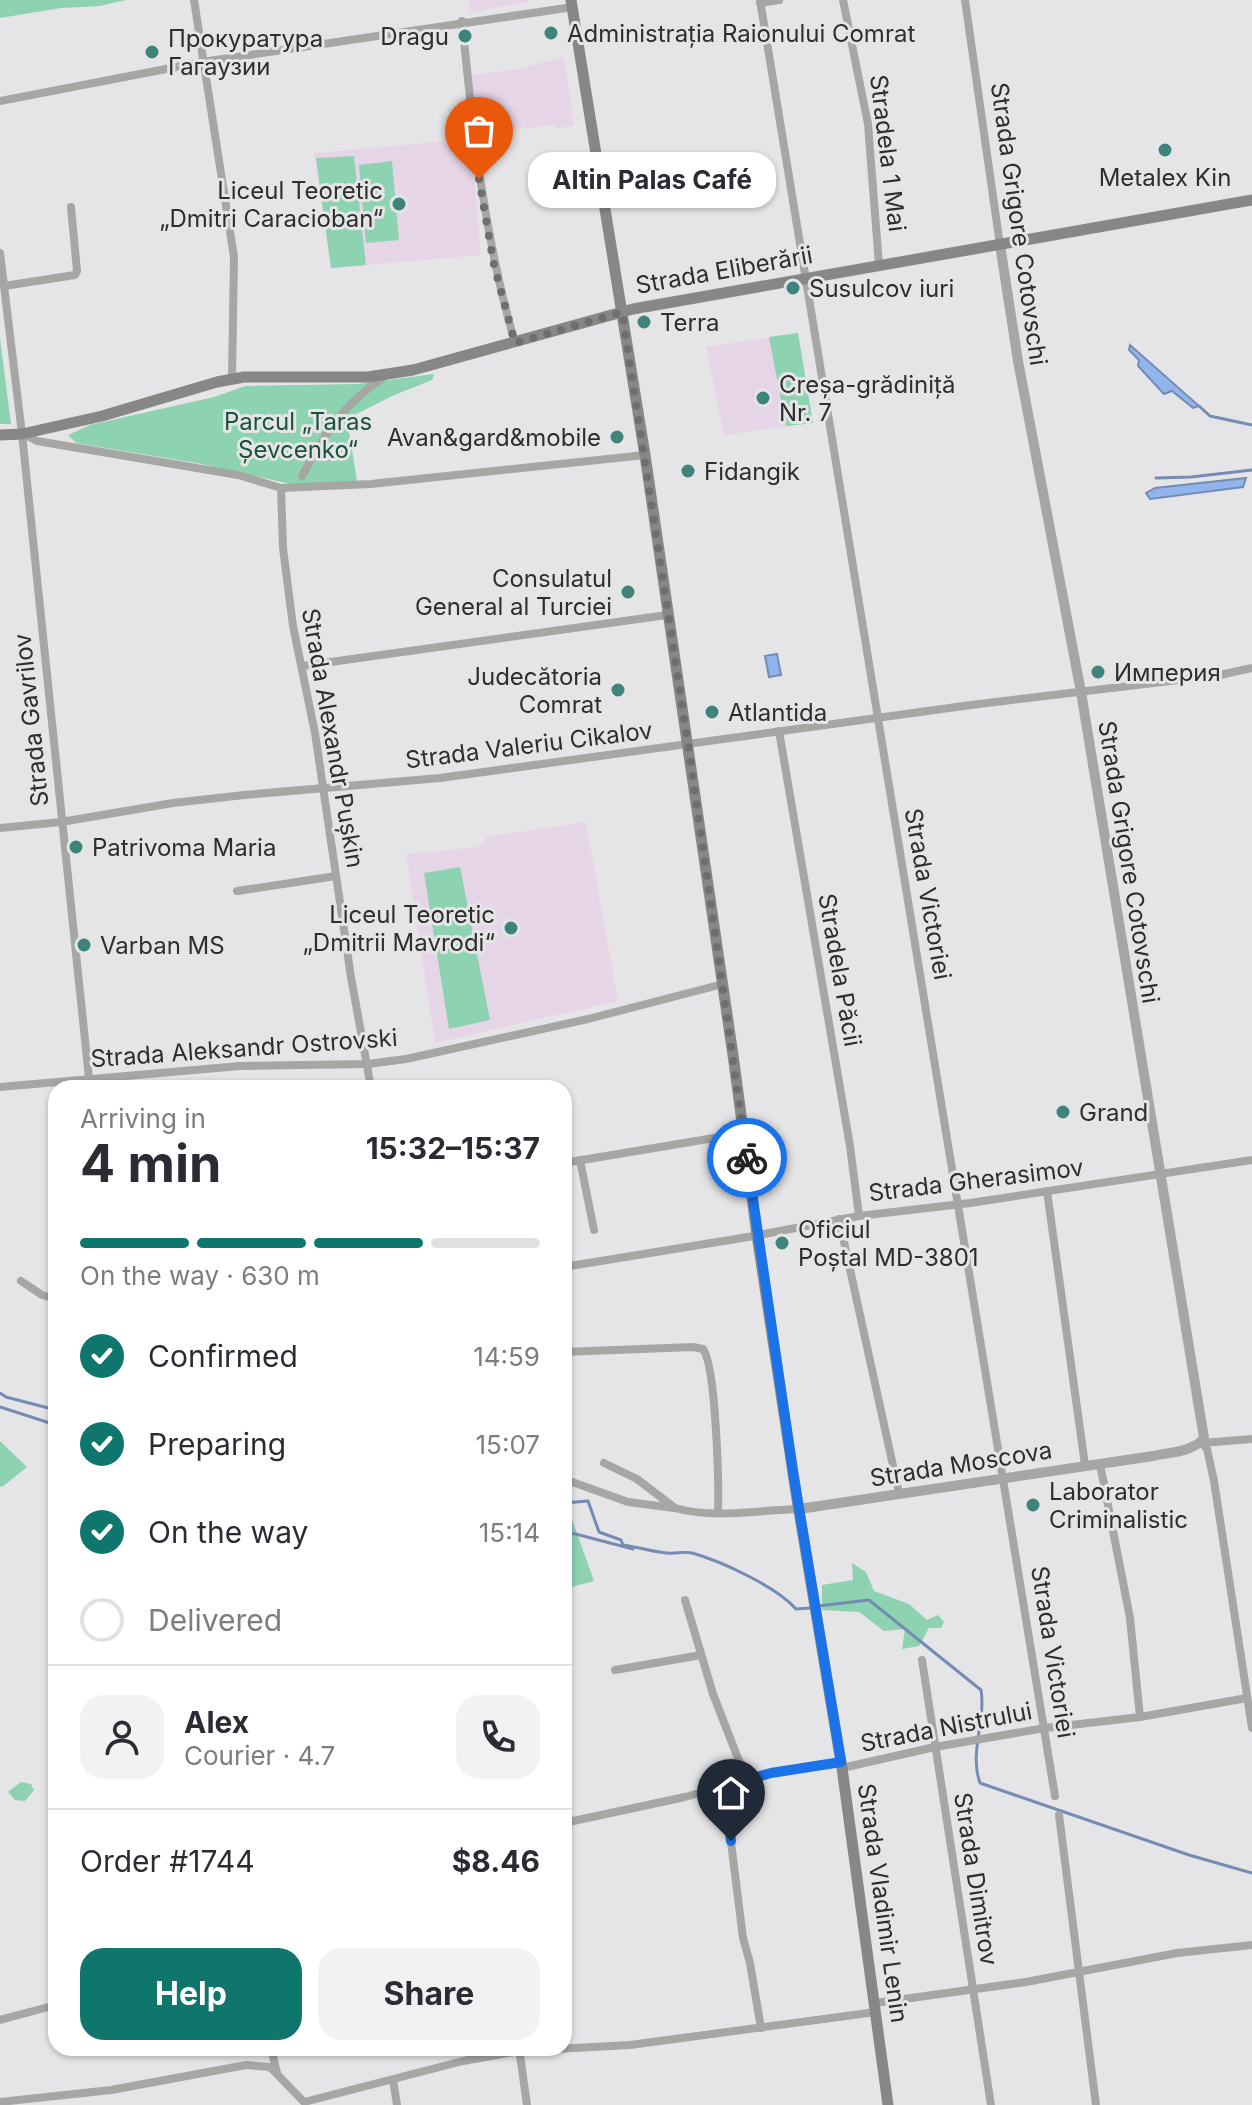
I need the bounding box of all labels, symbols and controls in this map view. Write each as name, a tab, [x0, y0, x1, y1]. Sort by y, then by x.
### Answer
place label: Administrația Raionului Comrat	[567, 19, 915, 48]
place label: Dragu	[380, 22, 449, 51]
place label: Прокуратура Гагаузии	[168, 24, 323, 81]
marker: Administrația Raionului Comrat	[542, 24, 560, 42]
marker: Dragu	[456, 27, 474, 45]
marker: Прокуратура Гагаузии	[143, 43, 161, 61]
street label: Stradela 1 Mai	[864, 73, 912, 233]
street label: Strada Grigore Cotovschi	[985, 81, 1053, 367]
pin	[445, 97, 513, 179]
icon: bag	[457, 109, 501, 153]
marker: Metalex Kin	[1156, 141, 1174, 159]
callout: Altin Palas Café	[527, 151, 775, 207]
place label: Metalex Kin	[1099, 163, 1231, 192]
text: Altin Palas Café	[552, 164, 752, 195]
place label: Liceul Teoretic „Dmitri Caracioban“	[159, 176, 383, 233]
marker: Liceul Teoretic „Dmitri Caracioban“	[390, 195, 408, 213]
street label: Strada Eliberării	[633, 240, 815, 300]
place label: Susulcov iuri	[809, 274, 954, 303]
marker: Susulcov iuri	[784, 279, 802, 297]
place label: Terra	[660, 308, 720, 337]
marker: Terra	[635, 313, 653, 331]
place label: Creșa-grădiniță Nr. 7	[779, 370, 956, 427]
marker: Creșa-grădiniță Nr. 7	[754, 389, 772, 407]
park label: Parcul „Taras Șevcenko“	[224, 407, 372, 464]
place label: Avan&gard&mobile	[387, 423, 601, 452]
marker: Avan&gard&mobile	[608, 428, 626, 446]
place label: Fidangik	[704, 457, 800, 486]
marker: Fidangik	[679, 462, 697, 480]
place label: Consulatul General al Turciei	[415, 564, 612, 621]
marker: Consulatul General al Turciei	[619, 583, 637, 601]
street label: Strada Alexandr Pușkin	[296, 606, 370, 870]
street label: Strada Gavrilov	[8, 632, 54, 808]
place label: Империя	[1114, 658, 1221, 687]
place label: Judecătoria Comrat	[467, 662, 602, 719]
marker: Империя	[1089, 663, 1107, 681]
marker: Judecătoria Comrat	[609, 681, 627, 699]
place label: Atlantida	[728, 698, 827, 727]
marker: Atlantida	[703, 703, 721, 721]
street label: Strada Valeriu Cikalov	[404, 715, 654, 775]
street label: Strada Grigore Cotovschi	[1092, 719, 1166, 1005]
street label: Strada Victoriei	[899, 806, 957, 982]
place label: Patrivoma Maria	[92, 833, 276, 862]
marker: Patrivoma Maria	[67, 838, 85, 856]
street label: Stradela Păcii	[812, 891, 868, 1049]
place label: Liceul Teoretic „Dmitrii Mavrodi“	[303, 900, 495, 957]
marker: Liceul Teoretic „Dmitrii Mavrodi“	[502, 919, 520, 937]
place label: Varban MS	[100, 931, 225, 960]
marker: Varban MS	[75, 936, 93, 954]
street label: Strada Aleksandr Ostrovski	[90, 1023, 398, 1073]
place label: Grand	[1079, 1098, 1148, 1127]
text: Arriving in	[80, 1103, 206, 1134]
marker: Grand	[1054, 1103, 1072, 1121]
courier	[707, 1118, 787, 1198]
text: 15:32–15:37	[366, 1130, 540, 1166]
text: 4 min	[80, 1132, 221, 1195]
icon: bike	[725, 1136, 769, 1180]
street label: Strada Gherasimov	[867, 1152, 1085, 1208]
place label: Oficiul Poștal MD-3801	[798, 1215, 979, 1272]
marker: Oficiul Poștal MD-3801	[773, 1234, 791, 1252]
text: On the way · 630 m	[80, 1260, 320, 1291]
icon: check	[80, 1334, 124, 1378]
text: Confirmed	[148, 1338, 298, 1374]
text: 14:59	[473, 1341, 540, 1372]
icon: check	[80, 1422, 124, 1466]
text: Preparing	[148, 1426, 286, 1462]
text: 15:07	[476, 1429, 540, 1460]
street label: Strada Moscova	[868, 1435, 1054, 1493]
place label: Laborator Criminalistic	[1049, 1477, 1188, 1534]
marker: Laborator Criminalistic	[1024, 1496, 1042, 1514]
icon: check	[80, 1510, 124, 1554]
text: On the way	[148, 1514, 308, 1550]
text: 15:14	[479, 1517, 540, 1548]
street label: Strada Victoriei	[1025, 1564, 1081, 1740]
text: Delivered	[148, 1602, 282, 1638]
button: person	[80, 1695, 164, 1779]
button: phone	[456, 1695, 540, 1779]
street label: Strada Nistrului	[858, 1696, 1034, 1758]
text: Alex	[184, 1704, 249, 1740]
text: Courier · 4.7	[184, 1740, 335, 1771]
pin	[697, 1759, 765, 1841]
icon: home	[709, 1771, 753, 1815]
street label: Strada Vladimir Lenin	[852, 1781, 914, 2025]
street label: Strada Dimitrov	[948, 1791, 1004, 1967]
text: Order #1744	[80, 1843, 255, 1879]
text: $8.46	[452, 1843, 540, 1879]
button: Help	[80, 1948, 302, 2040]
button: Share	[318, 1948, 540, 2040]

